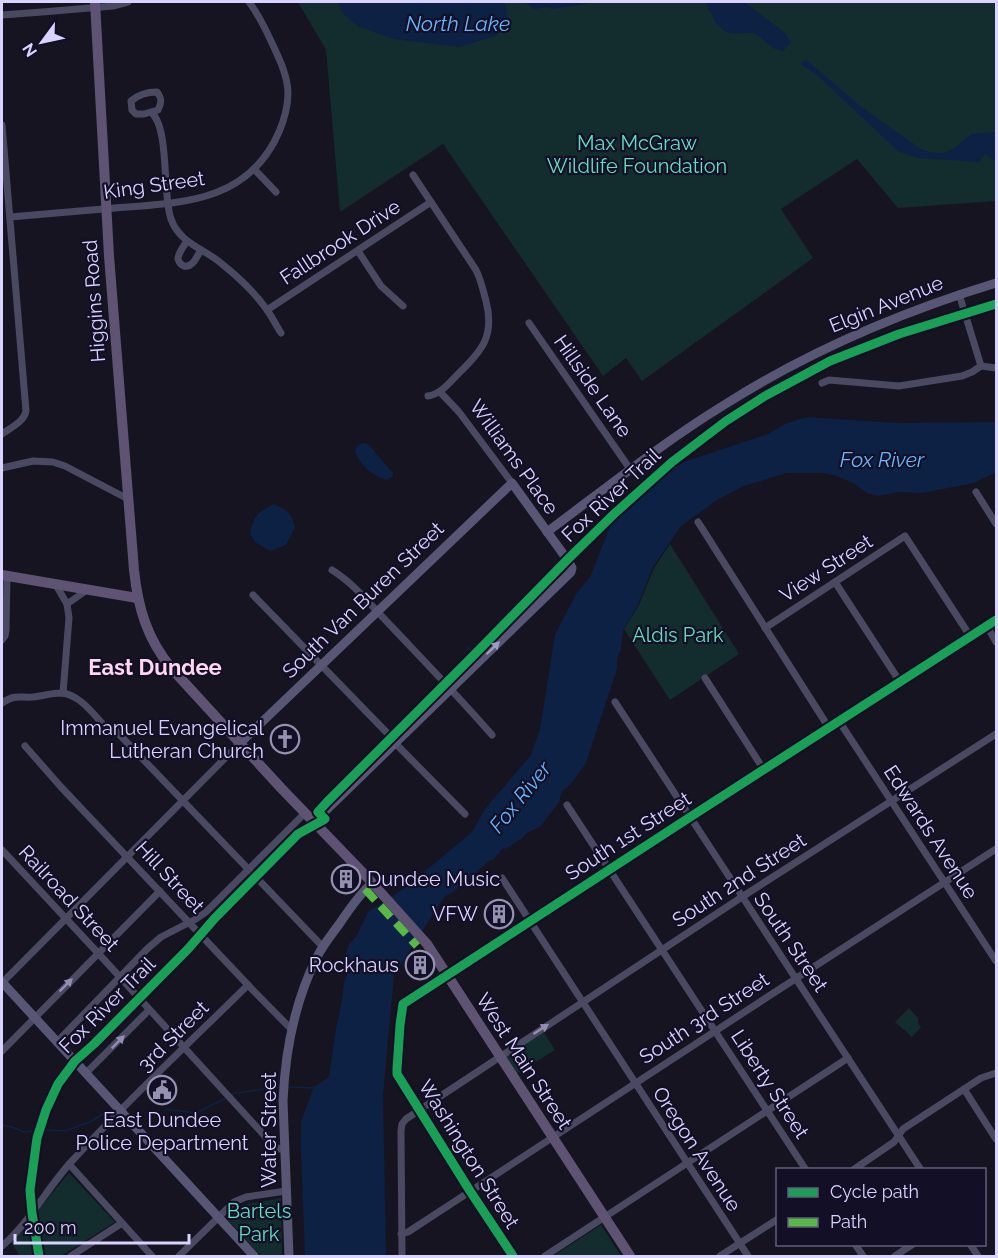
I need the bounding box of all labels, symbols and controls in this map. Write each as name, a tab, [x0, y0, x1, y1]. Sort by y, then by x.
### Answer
water label: North Lake	[406, 11, 510, 36]
north arrow	[12, 12, 72, 72]
text: N	[19, 40, 41, 60]
park label: Max McGraw Wildlife Foundation	[547, 131, 727, 178]
street label: King Street	[102, 166, 206, 204]
street label: Fallbrook Drive	[275, 194, 405, 290]
street label: Higgins Road	[78, 239, 110, 363]
street label: Elgin Avenue	[826, 270, 947, 338]
street label: Hillside Lane	[549, 330, 637, 442]
street label: Williams Place	[464, 395, 564, 519]
street label: Fox River Trail	[557, 443, 666, 547]
water label: Fox River	[840, 447, 925, 472]
street label: South Van Buren Street	[277, 517, 449, 683]
street label: View Street	[775, 529, 877, 607]
park label: Aldis Park	[632, 623, 724, 647]
one-way arrow	[485, 641, 500, 655]
district label: East Dundee	[88, 654, 222, 680]
place label: Immanuel Evangelical Lutheran Church	[60, 716, 265, 763]
church icon: Immanuel Evangelical Lutheran Church	[269, 723, 301, 755]
water label: Fox River	[484, 756, 557, 838]
street label: Edwards Avenue	[879, 761, 983, 904]
street label: South 1st Street	[561, 786, 696, 886]
street label: South 2nd Street	[668, 828, 811, 932]
street label: Hill Street	[131, 836, 210, 918]
street label: Railroad Street	[14, 840, 124, 956]
building icon: Dundee Music	[330, 863, 362, 895]
place label: Dundee Music	[367, 867, 500, 891]
street label: South Street	[749, 888, 833, 997]
building icon: VFW	[483, 898, 515, 930]
place label: VFW	[432, 902, 478, 926]
building icon: Rockhaus	[404, 949, 436, 981]
street label: Fox River Trail	[54, 951, 161, 1058]
place label: Rockhaus	[309, 953, 399, 977]
street label: South 3rd Street	[635, 967, 774, 1069]
one-way arrow	[59, 978, 73, 993]
street label: West Main Street	[471, 988, 577, 1134]
street label: 3rd Street	[133, 995, 214, 1076]
one-way arrow	[533, 1024, 549, 1035]
street label: Liberty Street	[726, 1025, 814, 1143]
one-way arrow	[111, 1034, 125, 1049]
street label: Water Street	[257, 1072, 281, 1188]
public building icon: East Dundee Police Department	[146, 1074, 178, 1106]
street label: Washington Street	[413, 1075, 525, 1233]
street label: Oregon Avenue	[648, 1082, 746, 1216]
place label: East Dundee Police Department	[75, 1108, 249, 1155]
legend	[776, 1168, 986, 1246]
text: Cycle path	[830, 1181, 919, 1202]
park label: Bartels Park	[227, 1199, 291, 1246]
scale bar	[15, 1207, 189, 1245]
text: Path	[830, 1211, 867, 1232]
text: 200 m	[24, 1217, 77, 1238]

